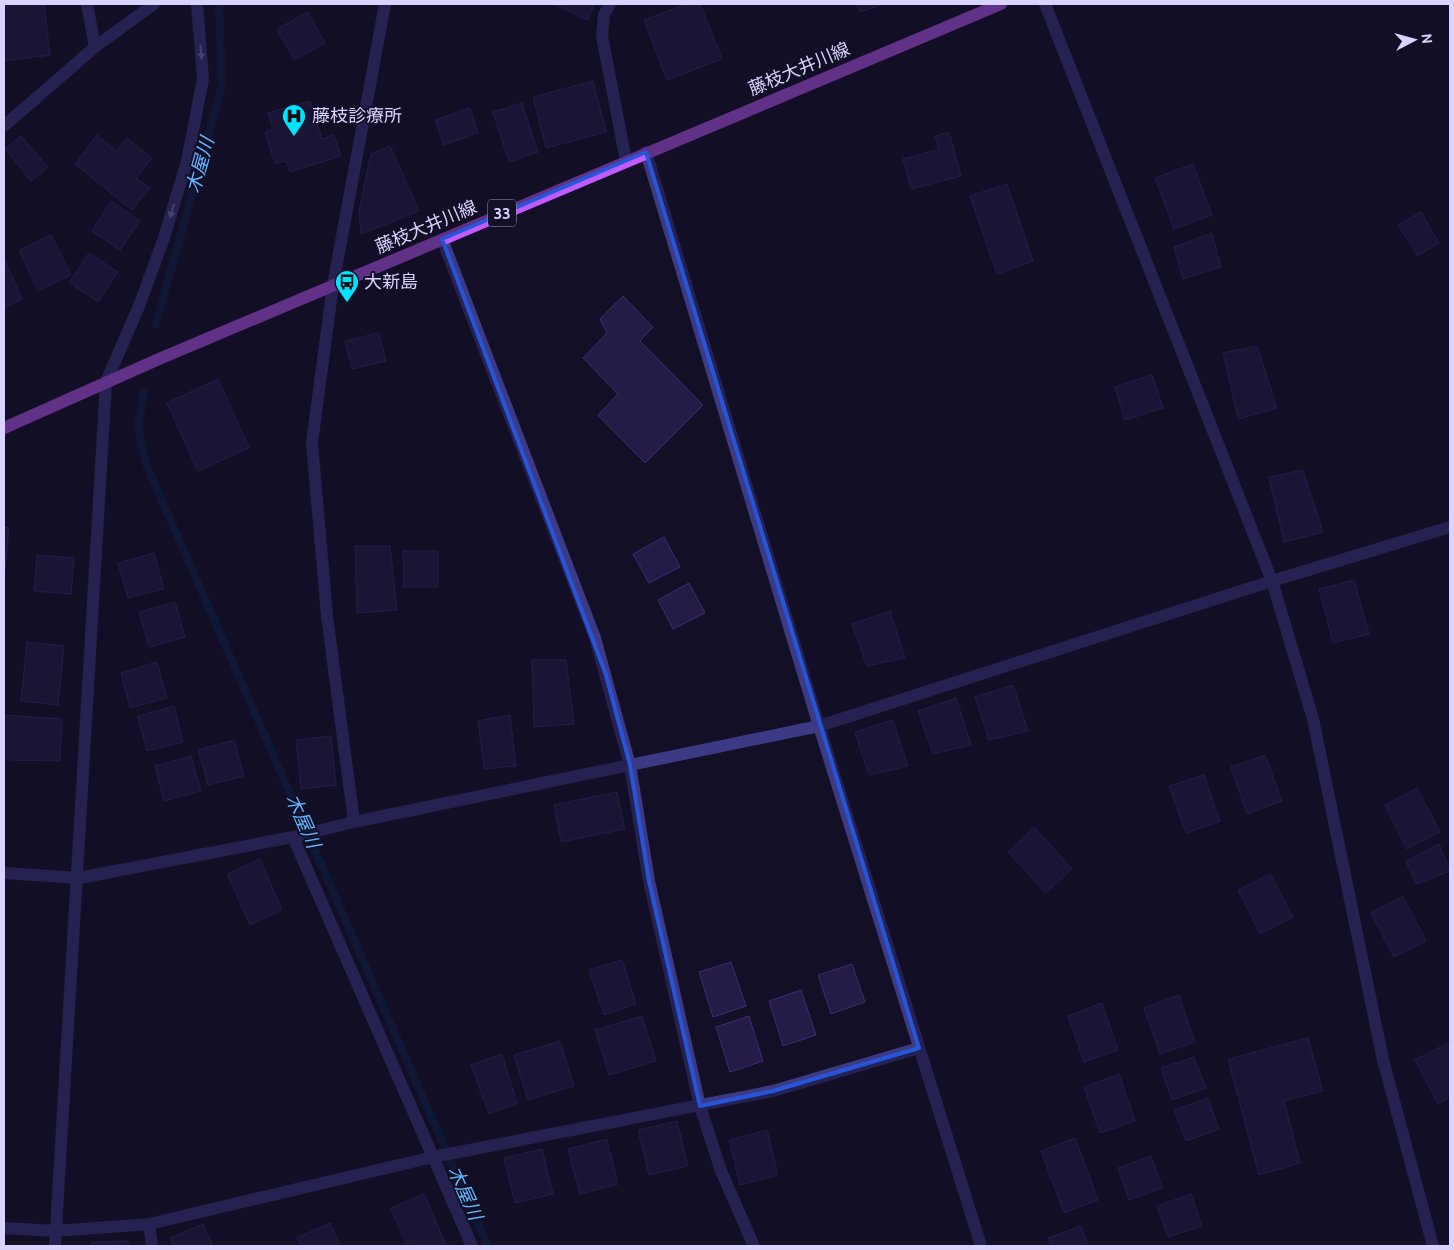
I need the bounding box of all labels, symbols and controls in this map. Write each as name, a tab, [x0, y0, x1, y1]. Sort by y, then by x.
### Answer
north arrow	[1389, 15, 1439, 65]
text: N	[1417, 33, 1436, 45]
street label: 藤枝大井川線	[745, 38, 853, 100]
one-way arrow	[197, 45, 205, 61]
hospital icon: 藤枝診療所	[281, 103, 307, 137]
place label: 藤枝診療所	[312, 105, 402, 127]
water label: 木屋川	[181, 133, 219, 196]
street label: 藤枝大井川線	[372, 196, 480, 258]
road number: 33	[488, 200, 516, 227]
one-way arrow	[168, 204, 176, 219]
bus stop icon: 大新島	[334, 269, 360, 303]
place label: 大新島	[364, 271, 418, 293]
water label: 木屋川	[281, 790, 326, 854]
water label: 木屋川	[443, 1162, 488, 1226]

